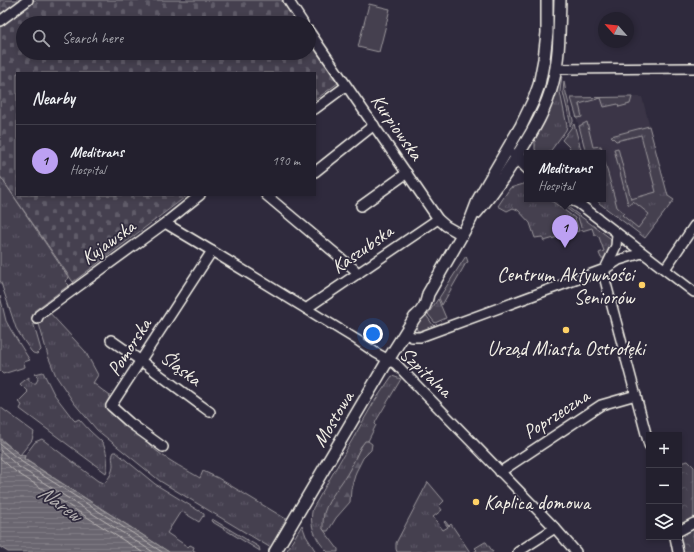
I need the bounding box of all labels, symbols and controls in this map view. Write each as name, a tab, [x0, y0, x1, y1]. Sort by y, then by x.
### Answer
north arrow	[598, 12, 634, 48]
search box	[16, 16, 316, 60]
icon: search	[30, 27, 52, 49]
text: Search here	[62, 29, 123, 48]
text: Nearby	[32, 88, 75, 109]
street label: Kurpiowska	[365, 89, 429, 166]
text: Meditrans	[70, 143, 124, 162]
popup	[524, 150, 606, 202]
text: 1	[42, 153, 48, 169]
text: 190 m	[272, 153, 300, 169]
text: Meditrans	[538, 159, 592, 178]
text: Hospital	[70, 162, 106, 178]
text: Hospital	[538, 178, 574, 194]
street label: Kujawska	[76, 213, 141, 270]
pin: 1	[552, 215, 578, 248]
street label: Kaszubska	[326, 218, 399, 279]
place label: Centrum Aktywności Seniorów	[497, 262, 636, 310]
marker: Centrum Aktywności Seniorów	[637, 280, 647, 290]
street label: Pomorska	[101, 312, 158, 380]
your location	[363, 324, 383, 344]
marker: Urząd Miasta Ostrołęki	[561, 325, 571, 335]
place label: Urząd Miasta Ostrołęki	[487, 336, 647, 361]
street label: Szpitalna	[394, 341, 459, 404]
street label: Śląska	[156, 345, 207, 392]
street label: Poprzeczna	[518, 382, 595, 445]
street label: Mostowa	[307, 385, 360, 451]
map controls	[646, 432, 682, 540]
button: +	[646, 432, 682, 468]
button: −	[646, 468, 682, 504]
water label: Narew	[33, 479, 89, 529]
place label: Kaplica domowa	[484, 490, 592, 515]
marker: Kaplica domowa	[471, 497, 481, 507]
button: layers	[646, 504, 682, 540]

